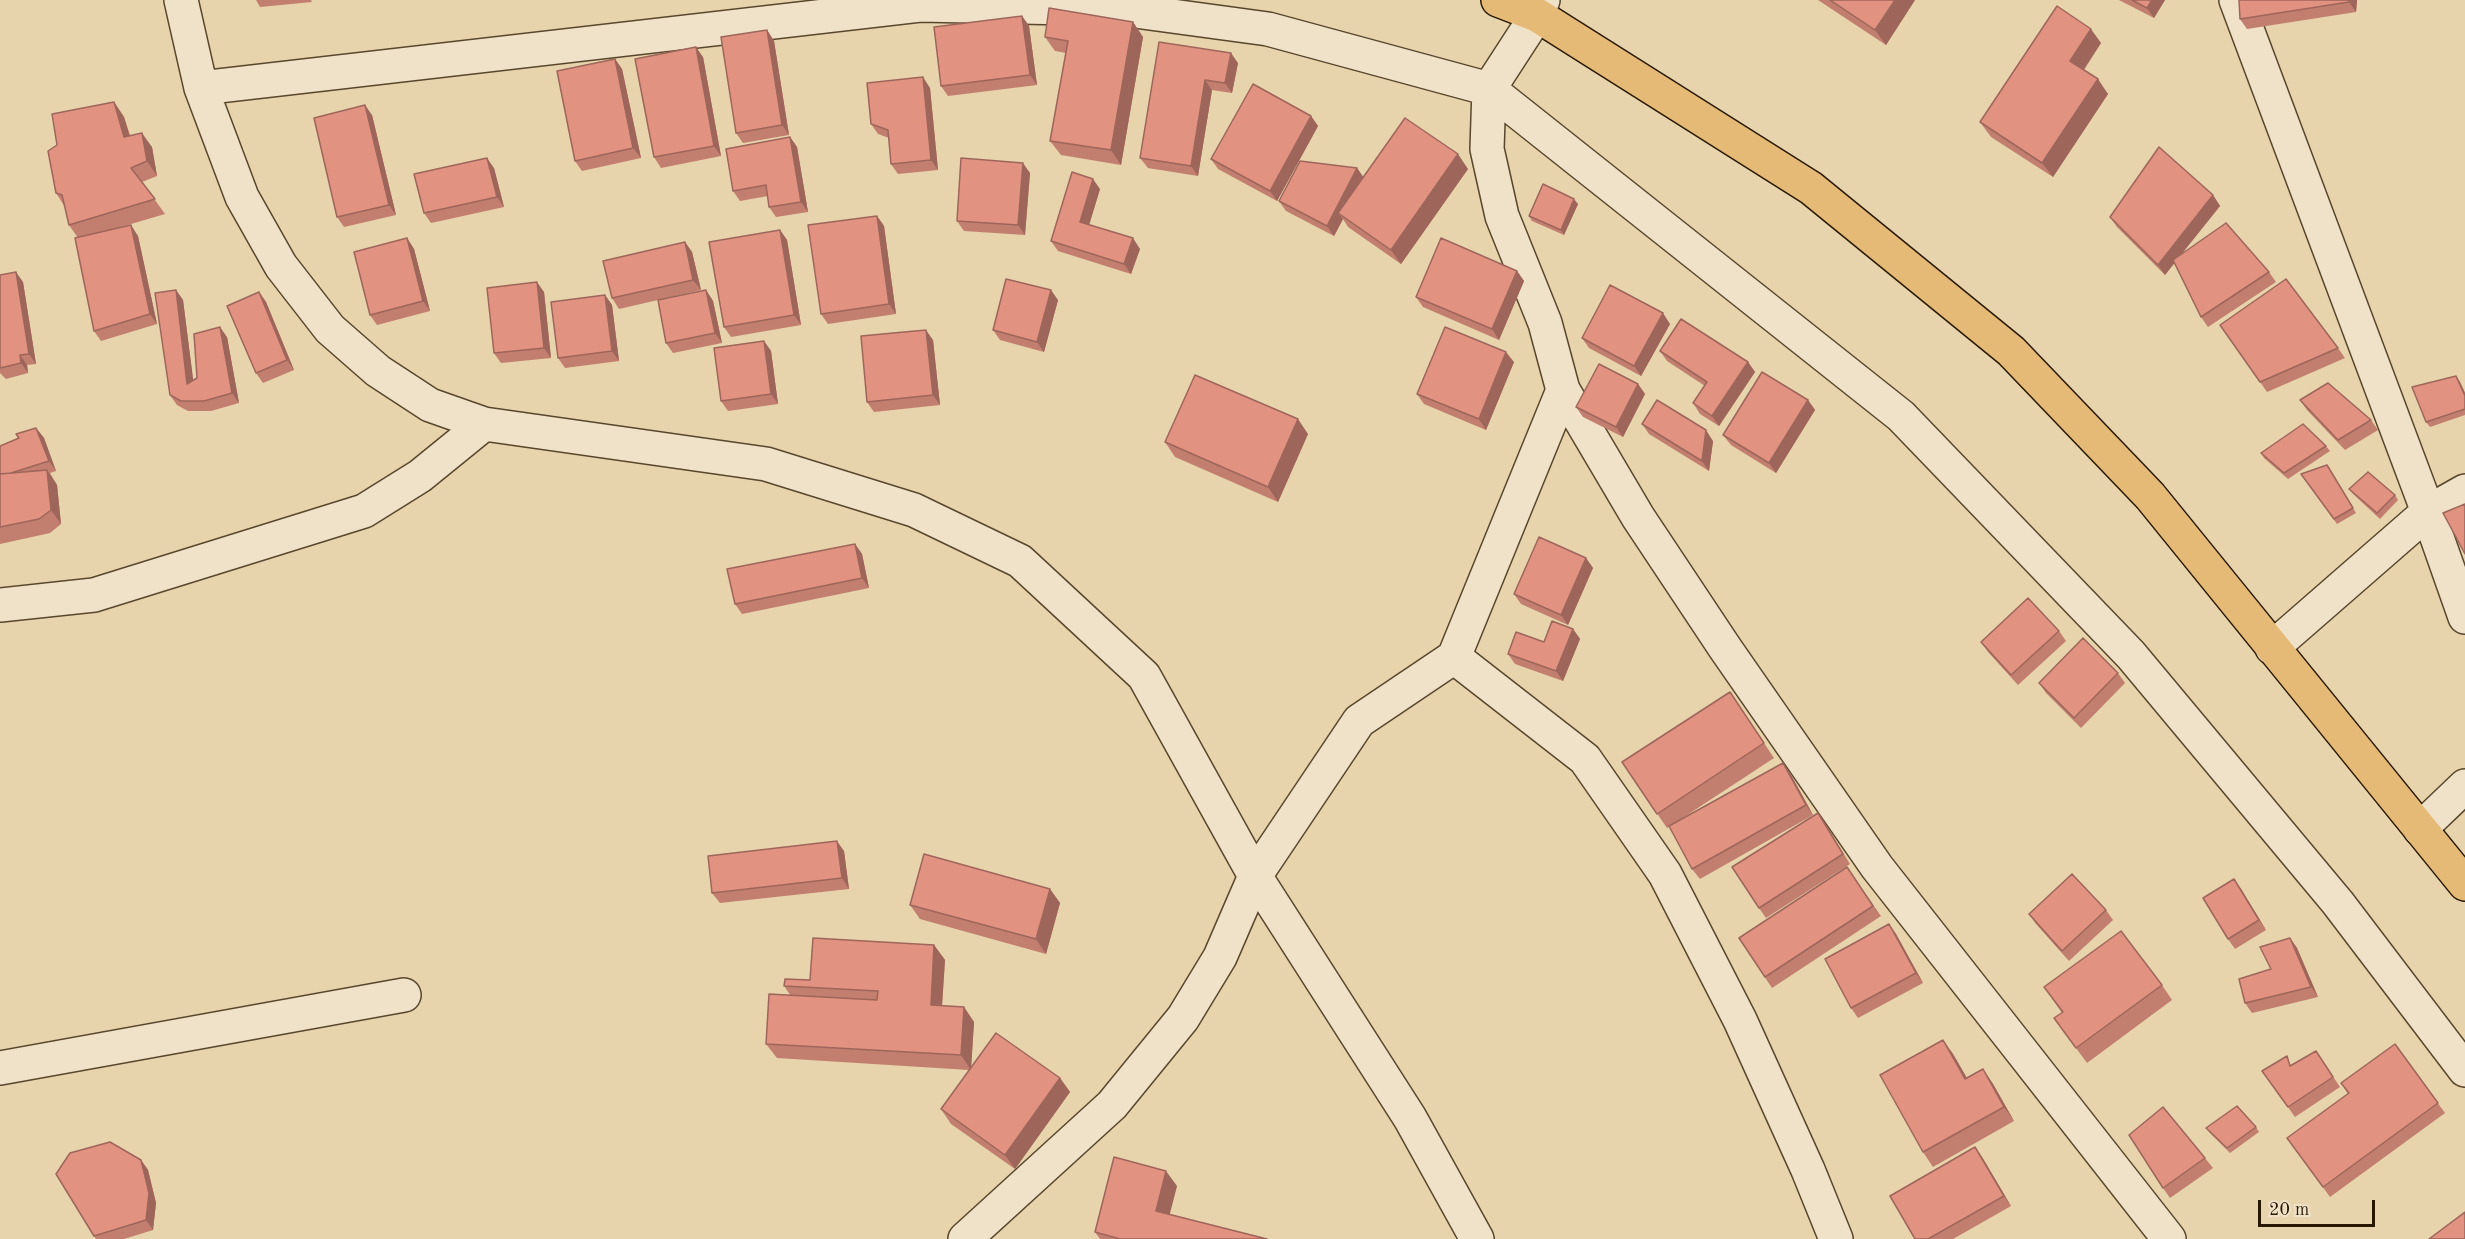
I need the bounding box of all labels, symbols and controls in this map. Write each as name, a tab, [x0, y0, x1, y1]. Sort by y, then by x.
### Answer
scale bar	[2261, 1188, 2378, 1226]
text: 20 m	[2269, 1201, 2309, 1219]

